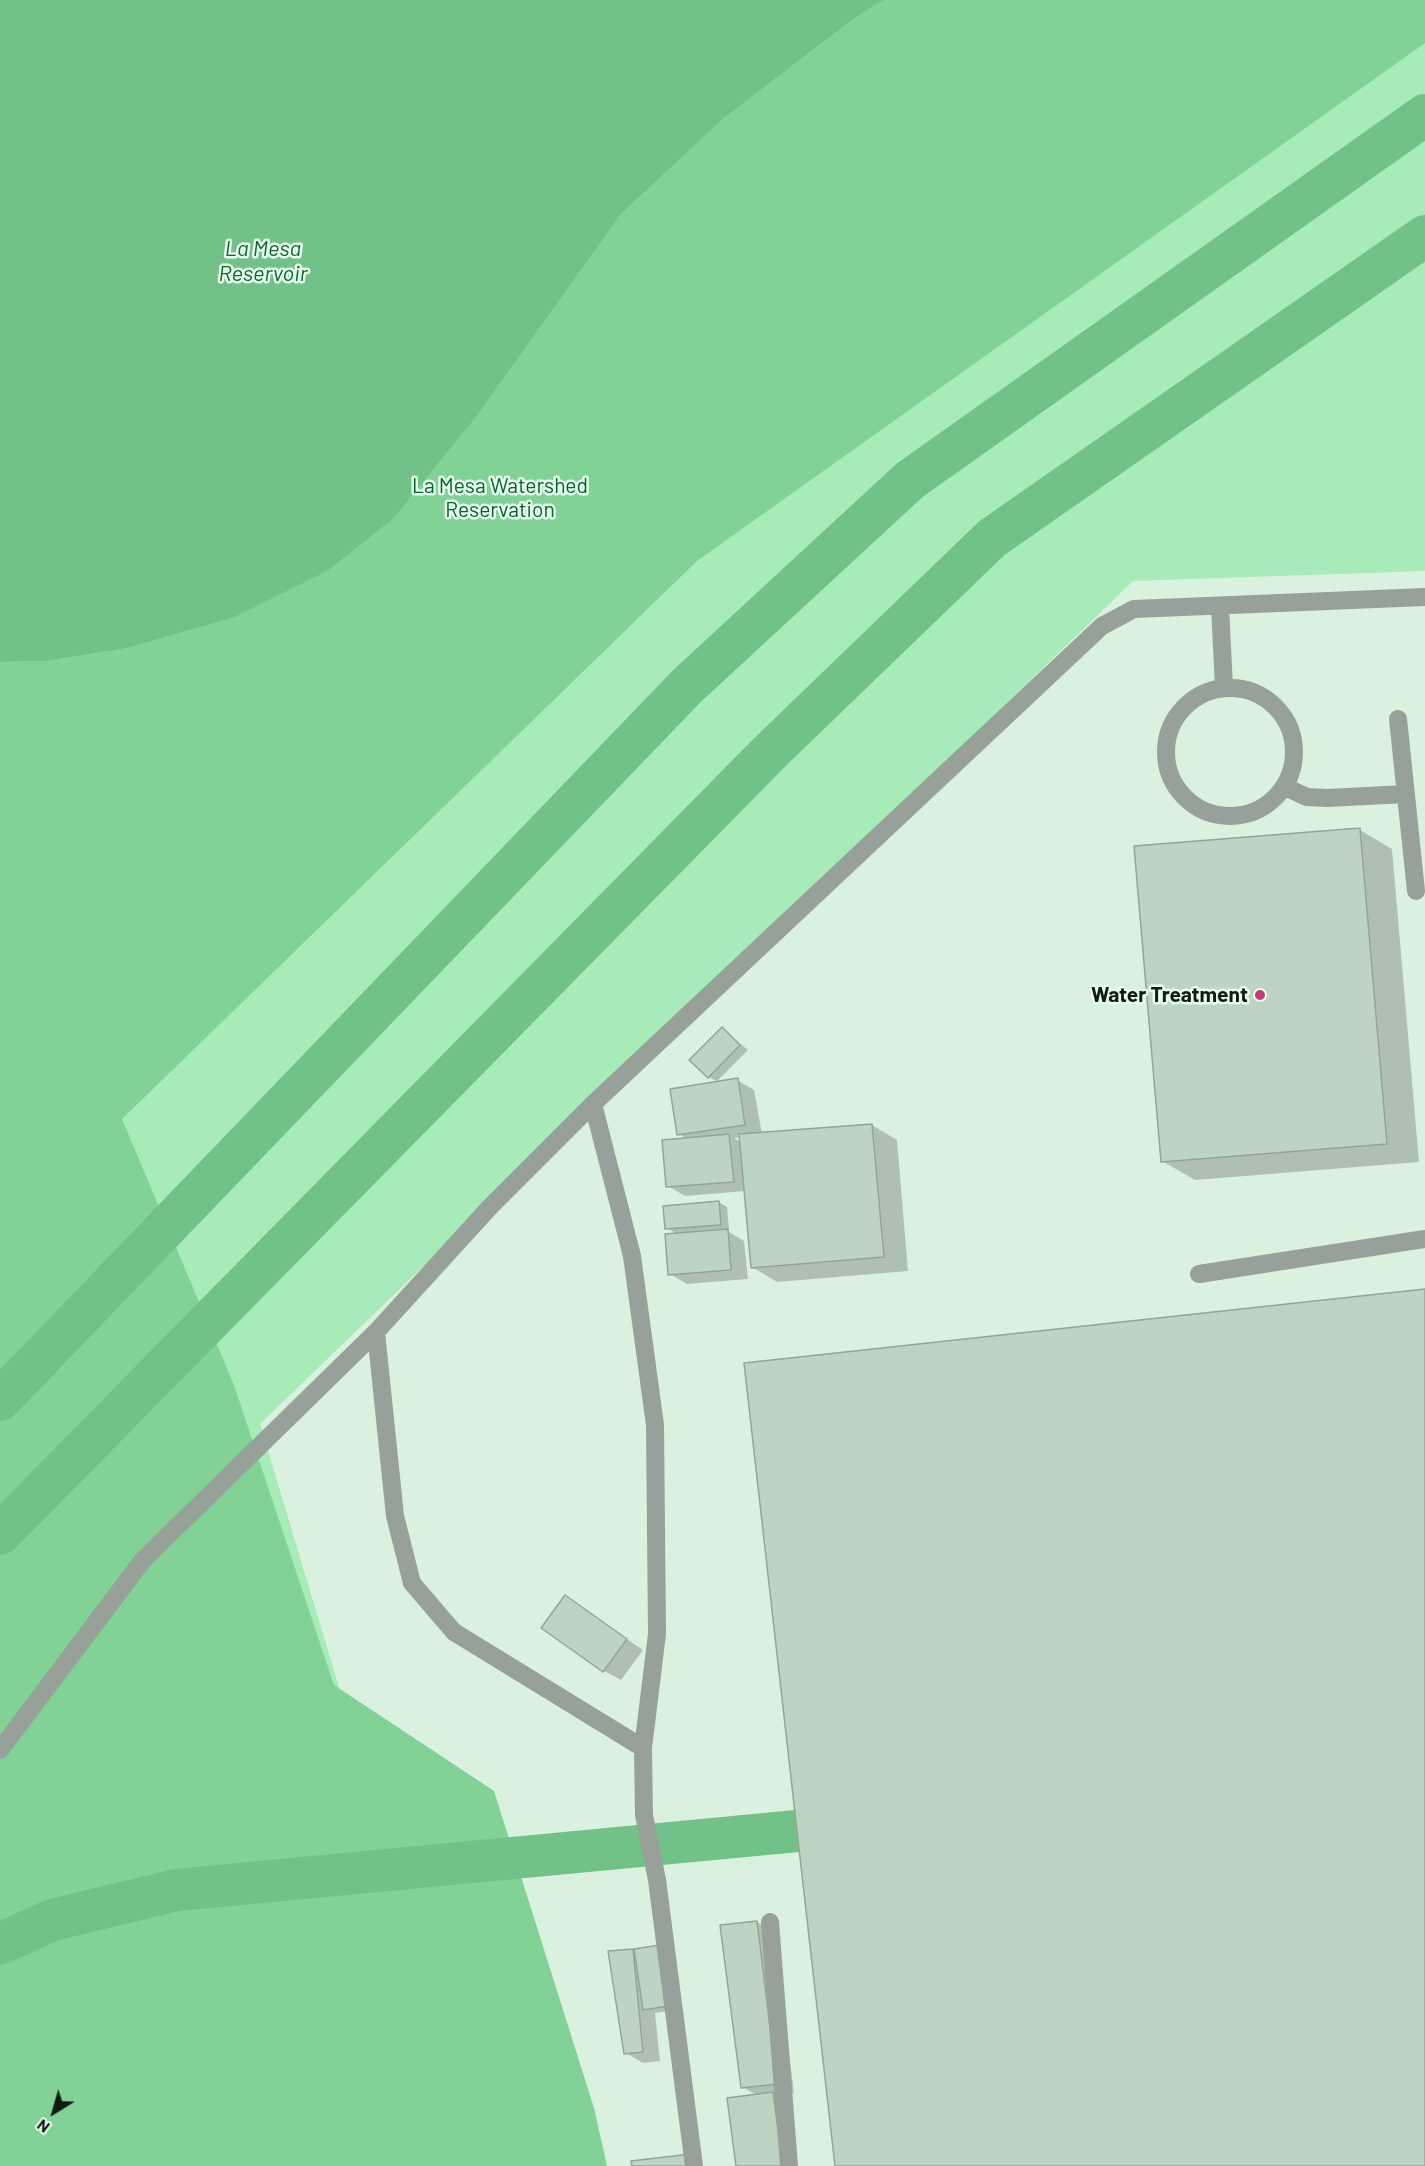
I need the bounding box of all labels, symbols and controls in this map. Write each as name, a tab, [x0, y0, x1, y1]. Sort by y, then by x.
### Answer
water label: La Mesa Reservoir	[219, 236, 307, 288]
park label: La Mesa Watershed Reservation	[412, 473, 588, 523]
place label: Water Treatment	[1091, 982, 1248, 1008]
marker: Water Treatment	[1253, 988, 1267, 1002]
north arrow	[24, 2082, 84, 2142]
text: N	[33, 2116, 53, 2138]

